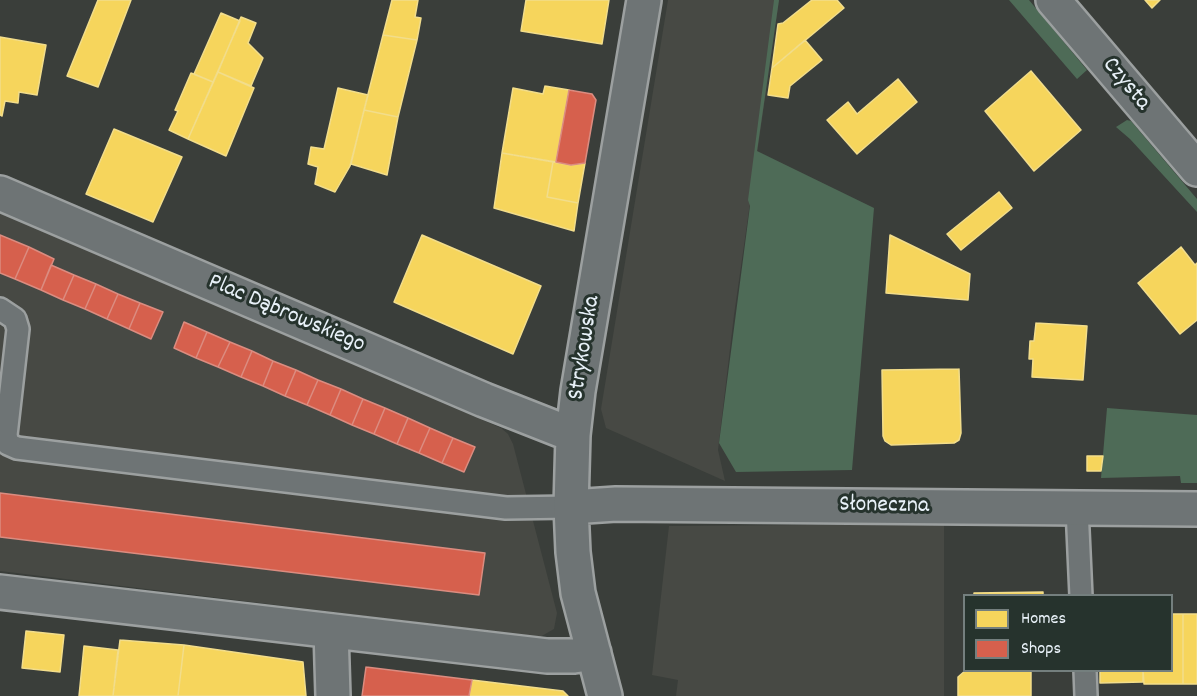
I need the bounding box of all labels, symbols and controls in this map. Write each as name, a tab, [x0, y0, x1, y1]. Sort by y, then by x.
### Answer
street label: Czysta	[1094, 52, 1156, 118]
street label: Plac Dąbrowskiego	[203, 269, 369, 361]
street label: Strykowska	[564, 294, 608, 402]
street label: Słoneczna	[839, 492, 929, 522]
legend	[963, 594, 1173, 672]
text: Homes	[1021, 607, 1066, 632]
text: Shops	[1021, 637, 1061, 662]

